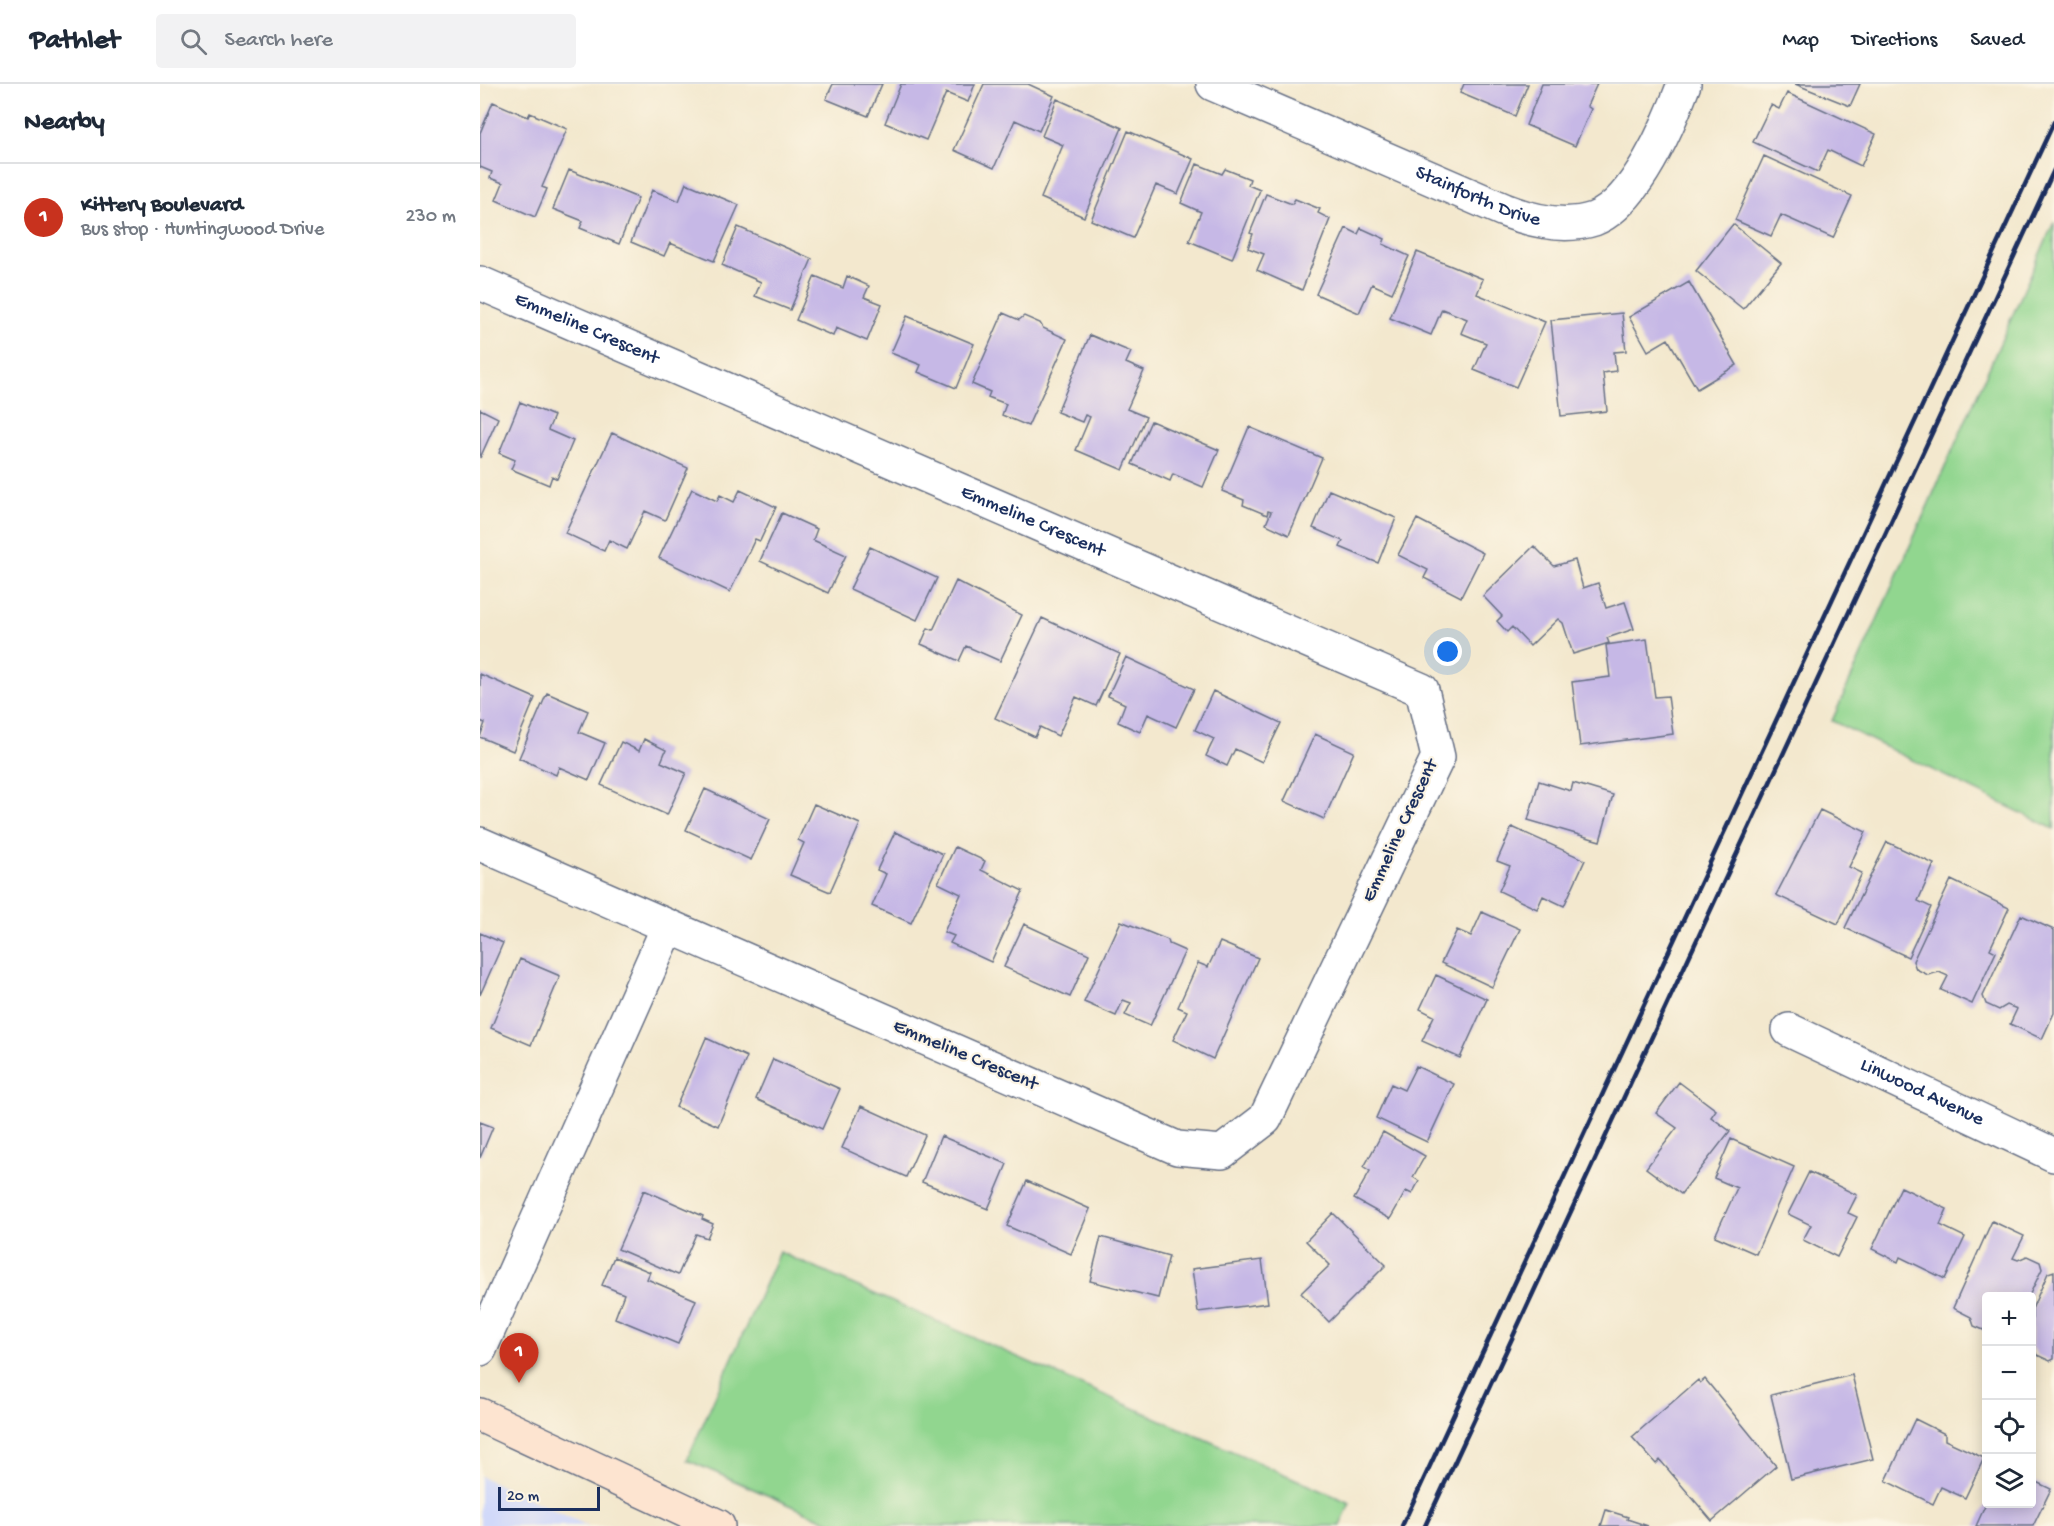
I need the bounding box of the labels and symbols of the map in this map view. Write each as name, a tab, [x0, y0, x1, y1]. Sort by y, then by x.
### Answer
street label: Stainforth Drive	[1412, 161, 1543, 232]
street label: Emmeline Crescent	[511, 288, 664, 371]
street label: Emmeline Crescent	[957, 480, 1110, 564]
your location	[1433, 637, 1462, 666]
street label: Emmeline Crescent	[1358, 754, 1445, 906]
street label: Emmeline Crescent	[889, 1015, 1042, 1098]
street label: Linwood Avenue	[1856, 1054, 1988, 1132]
pin: 1	[500, 1334, 538, 1383]
scale bar	[498, 1484, 600, 1512]

